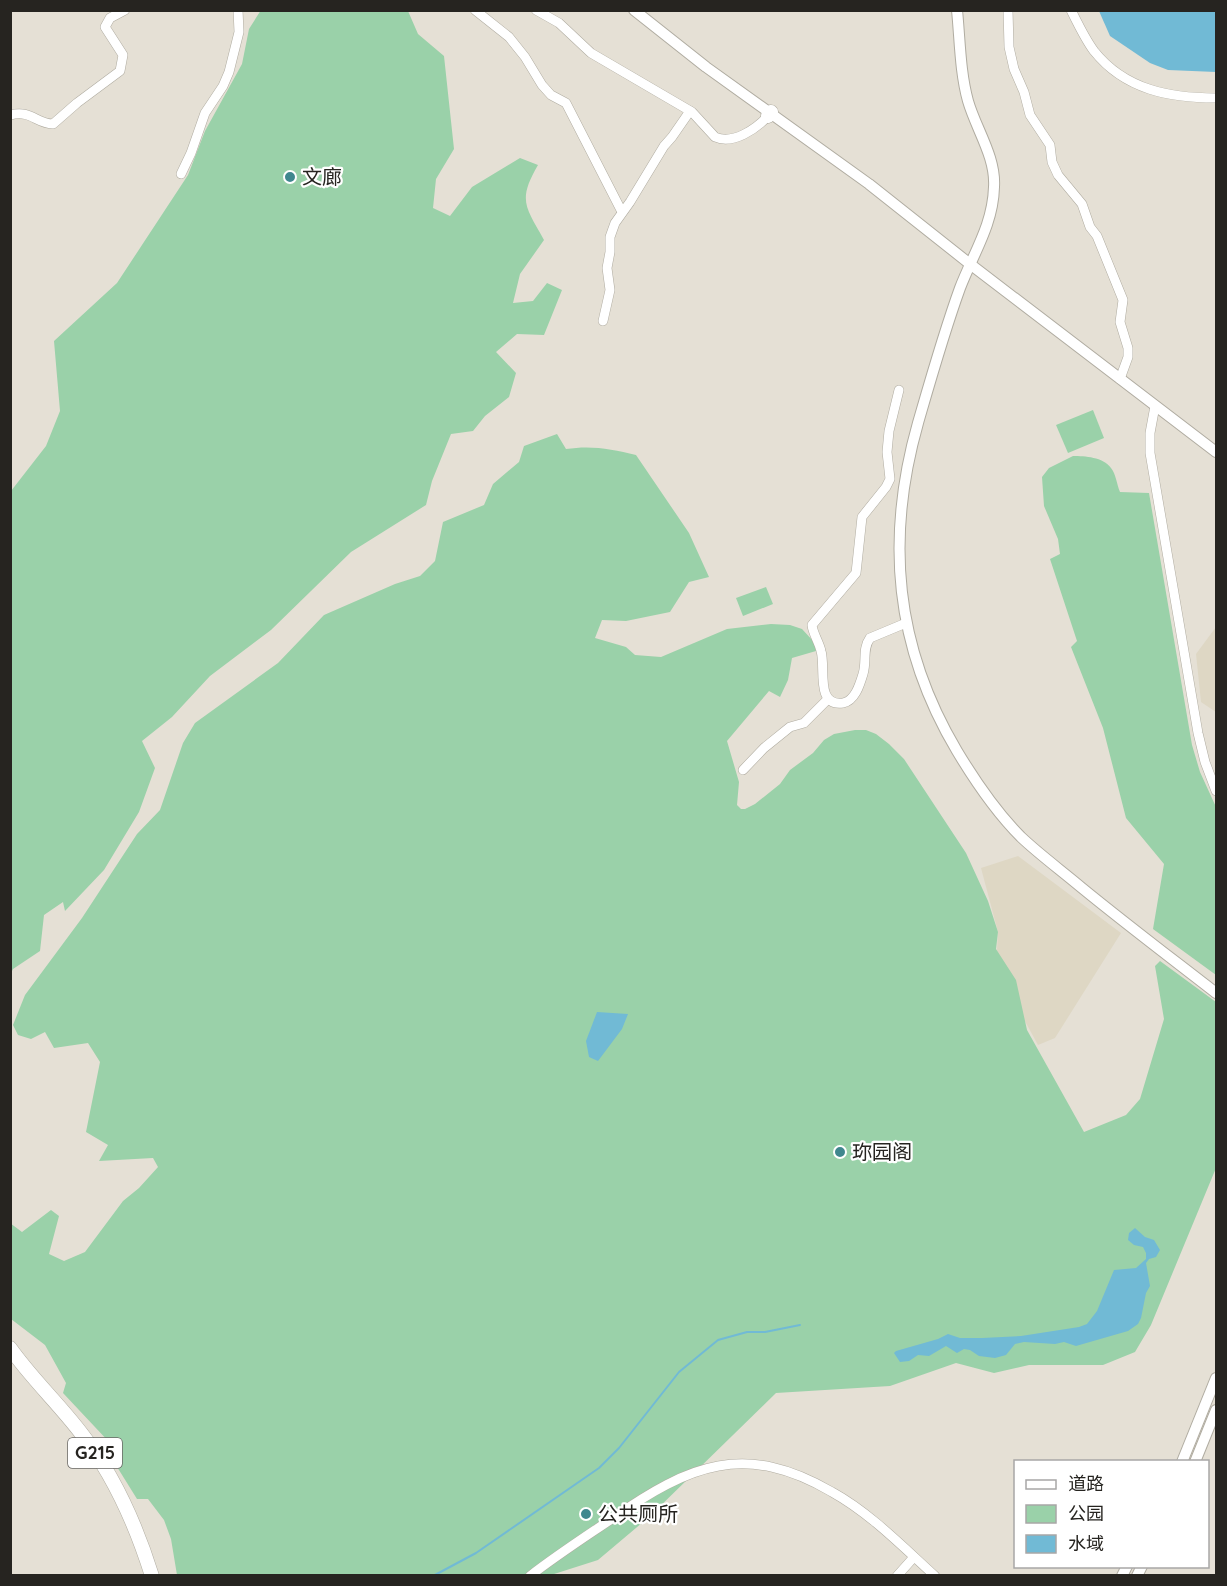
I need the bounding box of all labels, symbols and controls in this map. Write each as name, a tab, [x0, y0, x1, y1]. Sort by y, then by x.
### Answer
place label: 文廊	[302, 164, 342, 189]
marker: 文廊	[283, 170, 297, 184]
place label: 珎园阁	[852, 1139, 912, 1164]
marker: 珎园阁	[833, 1145, 847, 1159]
road number: G215	[68, 1438, 122, 1468]
legend	[1014, 1460, 1209, 1568]
text: 道路	[1068, 1472, 1104, 1495]
place label: 公共厕所	[598, 1501, 678, 1526]
text: 公园	[1068, 1502, 1104, 1525]
marker: 公共厕所	[579, 1507, 593, 1521]
text: 水域	[1068, 1532, 1104, 1555]

